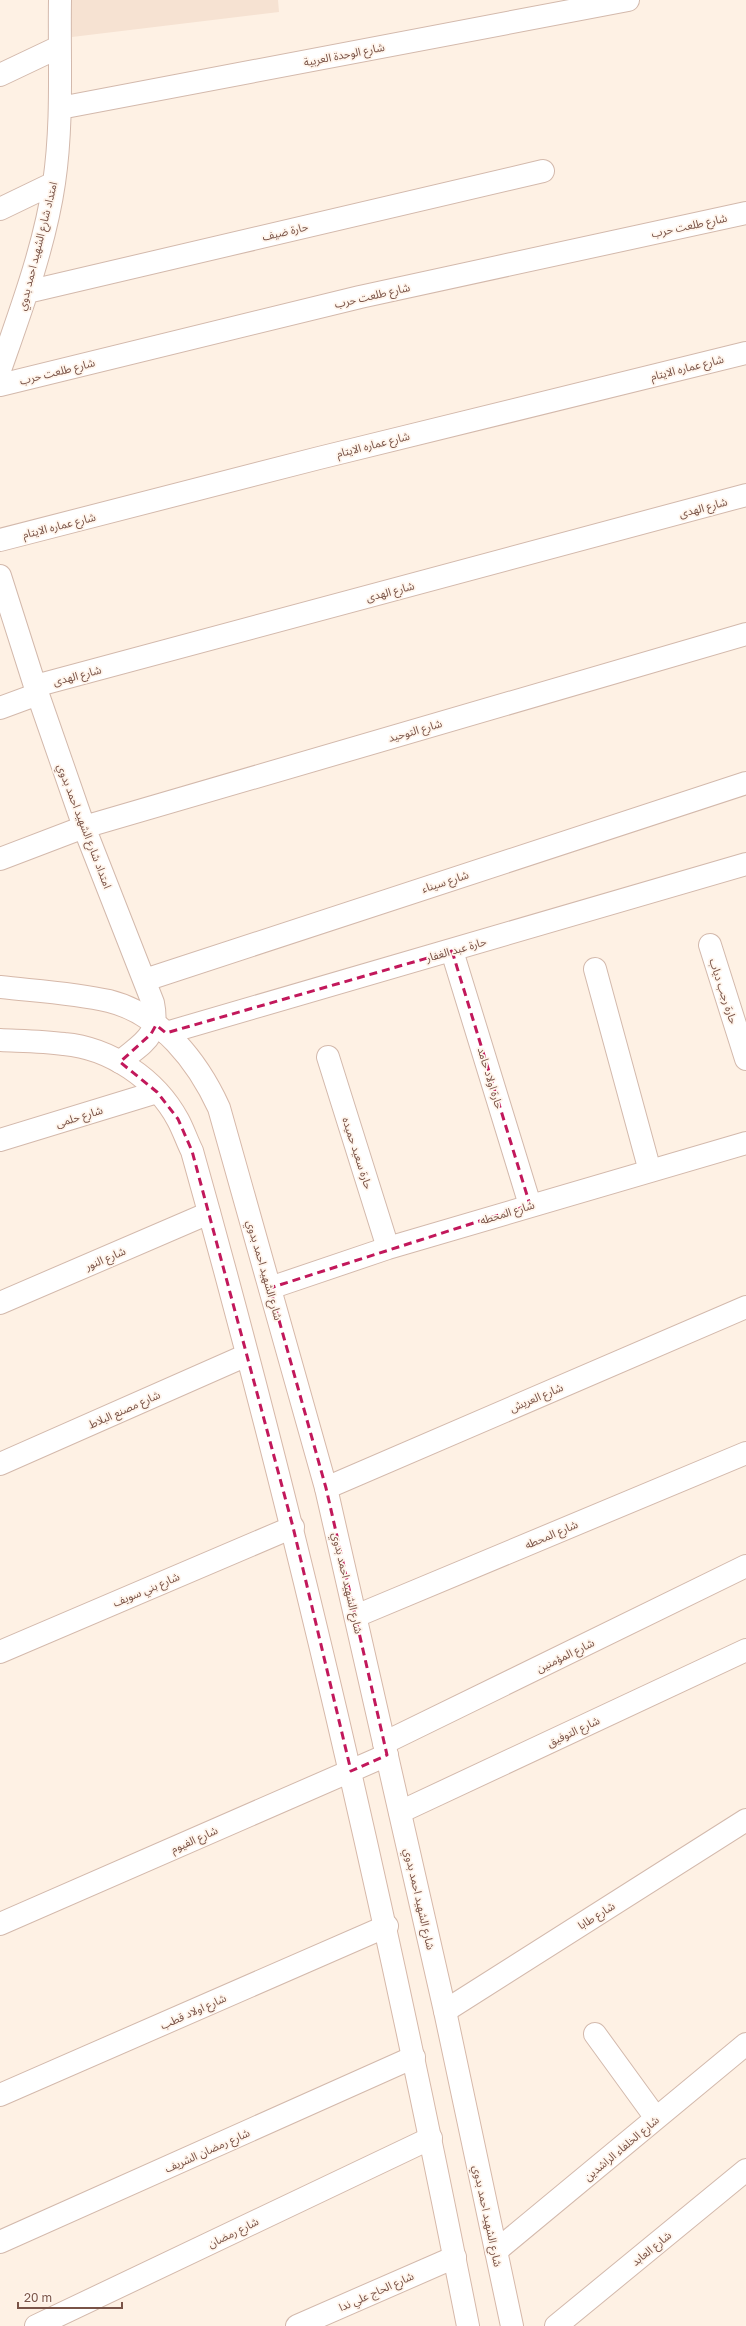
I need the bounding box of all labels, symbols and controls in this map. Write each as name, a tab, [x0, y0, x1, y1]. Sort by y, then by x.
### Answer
street label: شارع الوحدة العربية	[302, 40, 386, 70]
street label: امتداد شارع الشهيد احمد بدوي	[15, 180, 63, 313]
street label: شارع طلعت حرب	[650, 211, 729, 241]
street label: حارة ضيف	[261, 219, 310, 244]
street label: شارع طلعت حرب	[333, 280, 412, 312]
street label: شارع عماره الايتام	[649, 352, 726, 384]
street label: شارع طلعت حرب	[18, 355, 97, 389]
street label: شارع عماره الايتام	[335, 429, 412, 461]
street label: شارع الهدى	[677, 494, 729, 522]
street label: شارع عماره الايتام	[21, 510, 98, 542]
street label: شارع الهدى	[364, 578, 416, 606]
street label: شارع الهدى	[51, 662, 103, 690]
street label: شارع التوحيد	[387, 716, 444, 746]
street label: امتداد شارع الشهيد احمد بدوي	[52, 762, 115, 891]
street label: شارع سيناء	[420, 867, 471, 897]
street label: حارة عبد الغفار	[423, 934, 489, 965]
street label: حارة رجب دياب	[706, 957, 741, 1026]
street label: حارة اولاد حامد	[475, 1046, 507, 1111]
street label: شارع حلمى	[54, 1103, 105, 1131]
street label: حارة سعيد حميده	[339, 1115, 376, 1191]
street label: شارع المحطه	[478, 1197, 537, 1228]
street label: شارع الشهيد احمد بدوي	[241, 1218, 286, 1323]
street label: شارع النور	[82, 1244, 128, 1275]
street label: شارع العريش	[507, 1380, 566, 1416]
street label: شارع مصنع البلاط	[86, 1387, 163, 1432]
street label: شارع المحطه	[523, 1517, 581, 1553]
street label: شارع الشهيد احمد بدوي	[327, 1531, 366, 1636]
street label: شارع بني سويف	[111, 1569, 183, 1612]
street label: شارع المؤمنين	[534, 1635, 597, 1676]
street label: شارع التوفيق	[544, 1713, 603, 1751]
street label: شارع الفيوم	[169, 1823, 221, 1857]
street label: شارع الشهيد احمد بدوي	[399, 1847, 438, 1952]
street label: شارع طابا	[575, 1898, 618, 1933]
street label: شارع اولاد قطب	[158, 1990, 229, 2033]
street label: شارع الخلفاء الراشدين	[581, 2113, 663, 2185]
street label: شارع رمضان الشريف	[162, 2125, 253, 2176]
street label: شارع الشهيد احمد بدوي	[467, 2164, 505, 2269]
street label: شارع رمضان	[206, 2214, 262, 2252]
street label: شارع العابد	[628, 2228, 675, 2270]
street label: شارع الحاج علي ندا	[336, 2268, 417, 2317]
scale bar	[18, 2284, 122, 2310]
text: 20 m	[24, 2290, 52, 2305]

